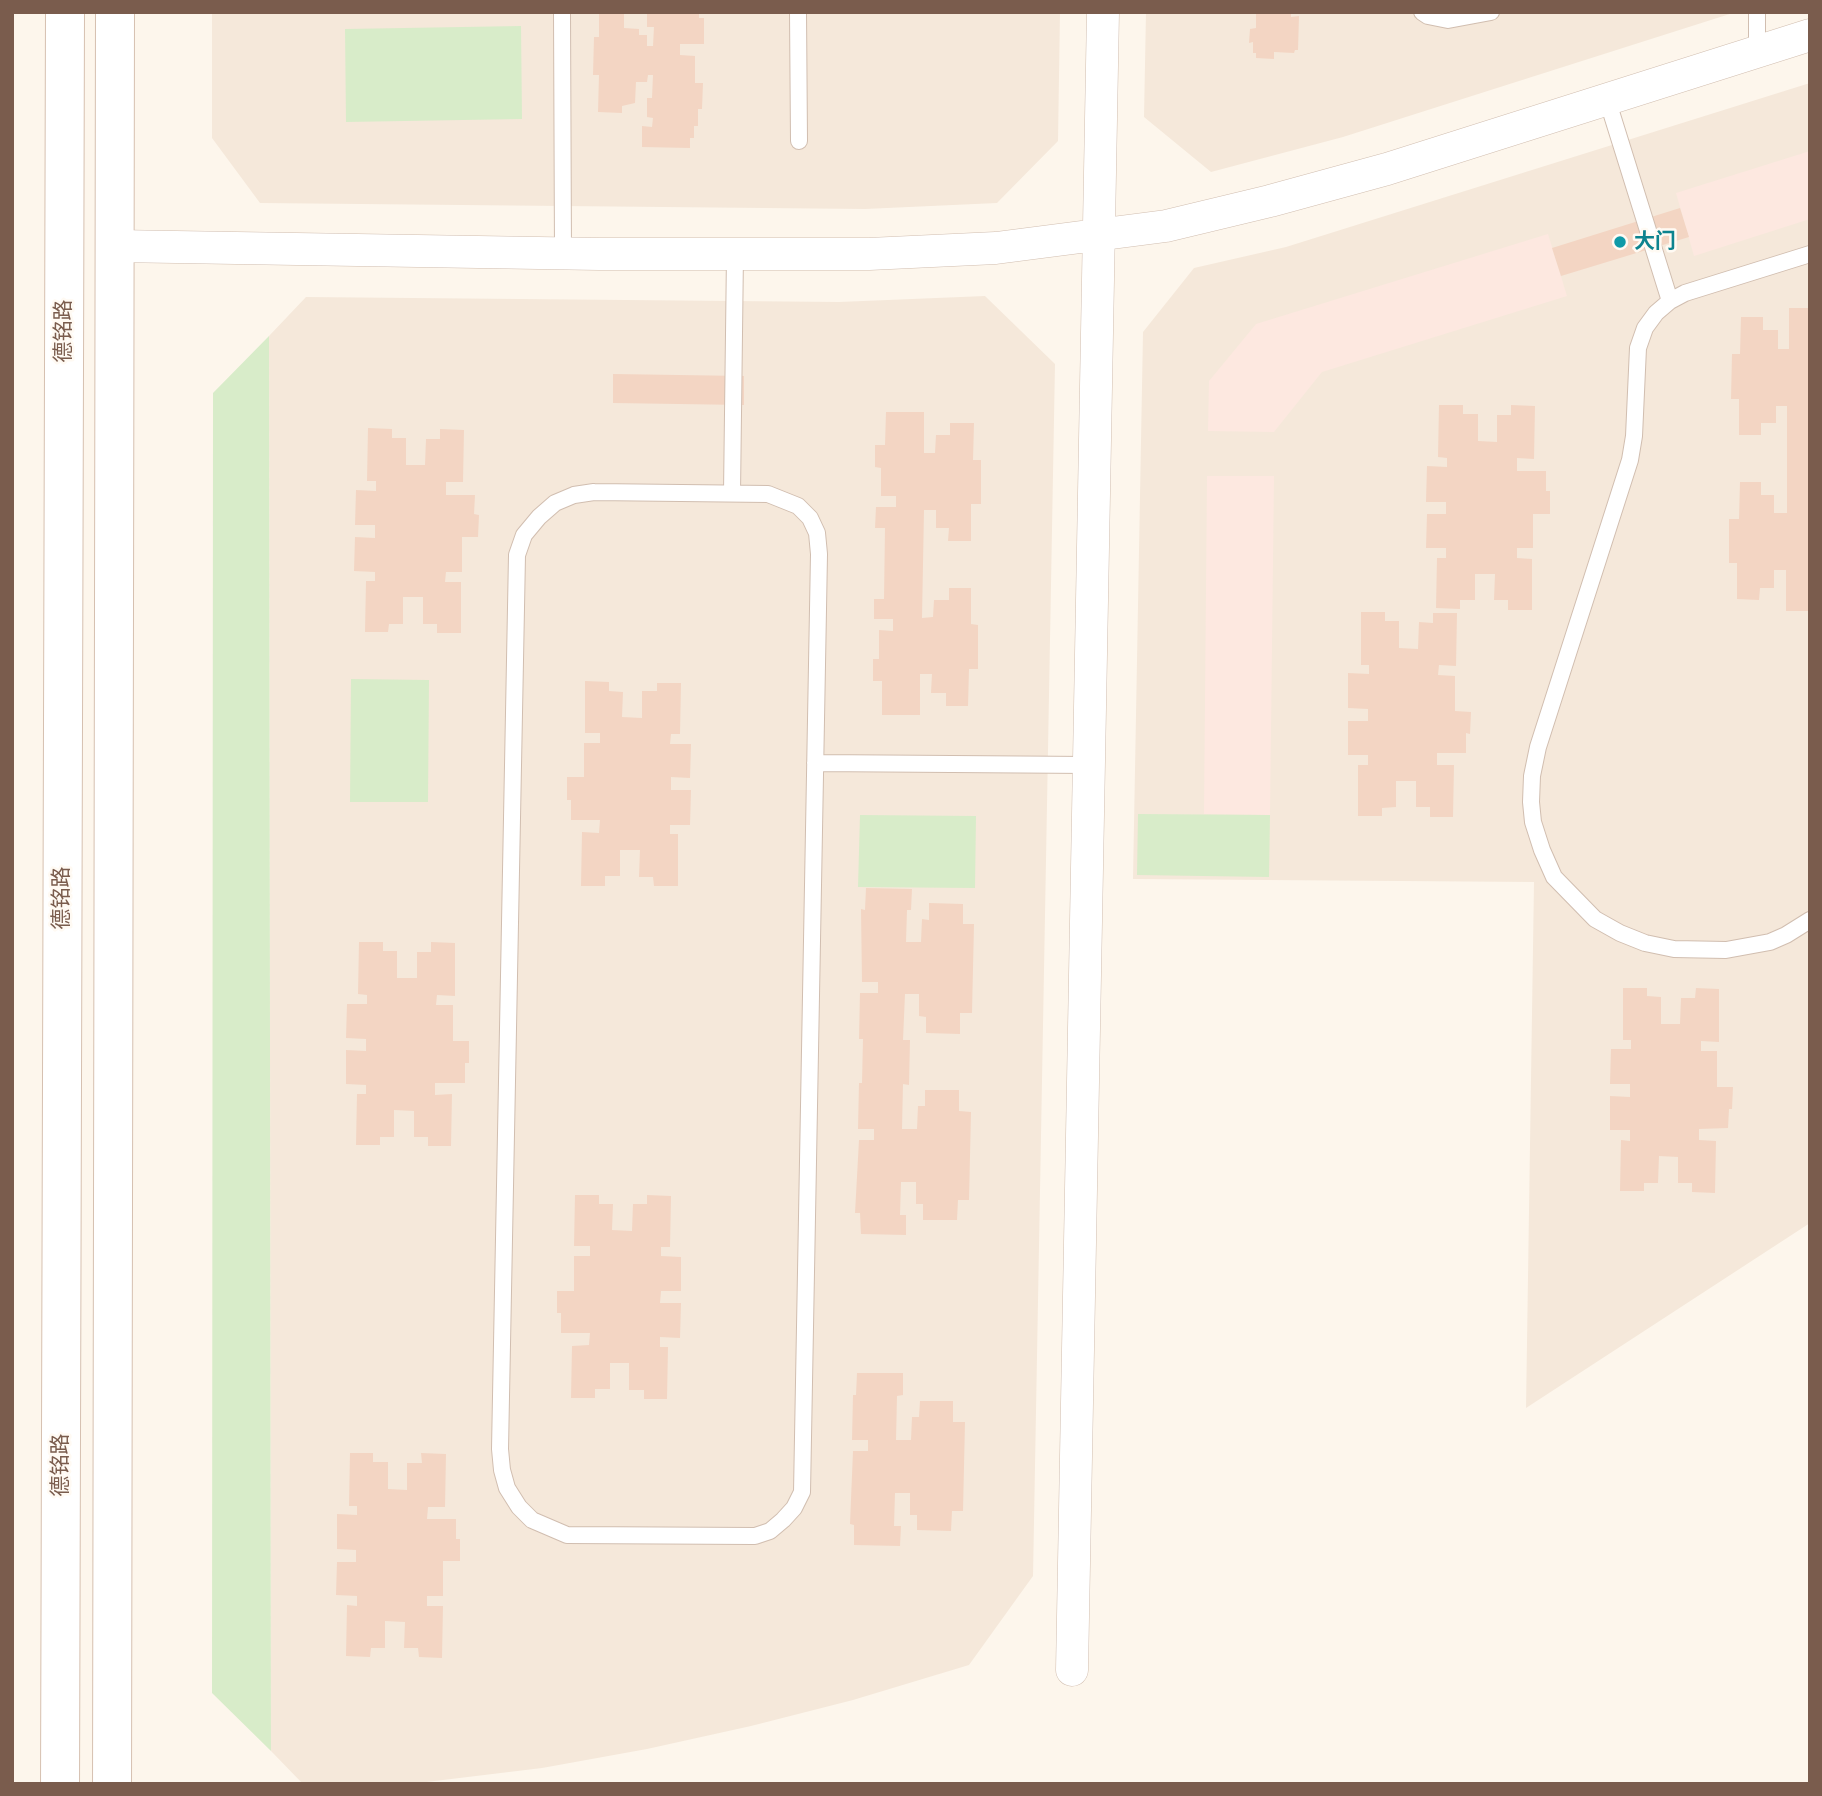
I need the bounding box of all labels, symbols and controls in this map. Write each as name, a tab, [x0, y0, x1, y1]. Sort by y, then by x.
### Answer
place label: 大门	[1634, 229, 1676, 255]
marker: 大门	[1612, 234, 1628, 250]
street label: 德铭路	[51, 300, 77, 362]
street label: 德铭路	[49, 867, 75, 929]
street label: 德铭路	[48, 1434, 74, 1496]

